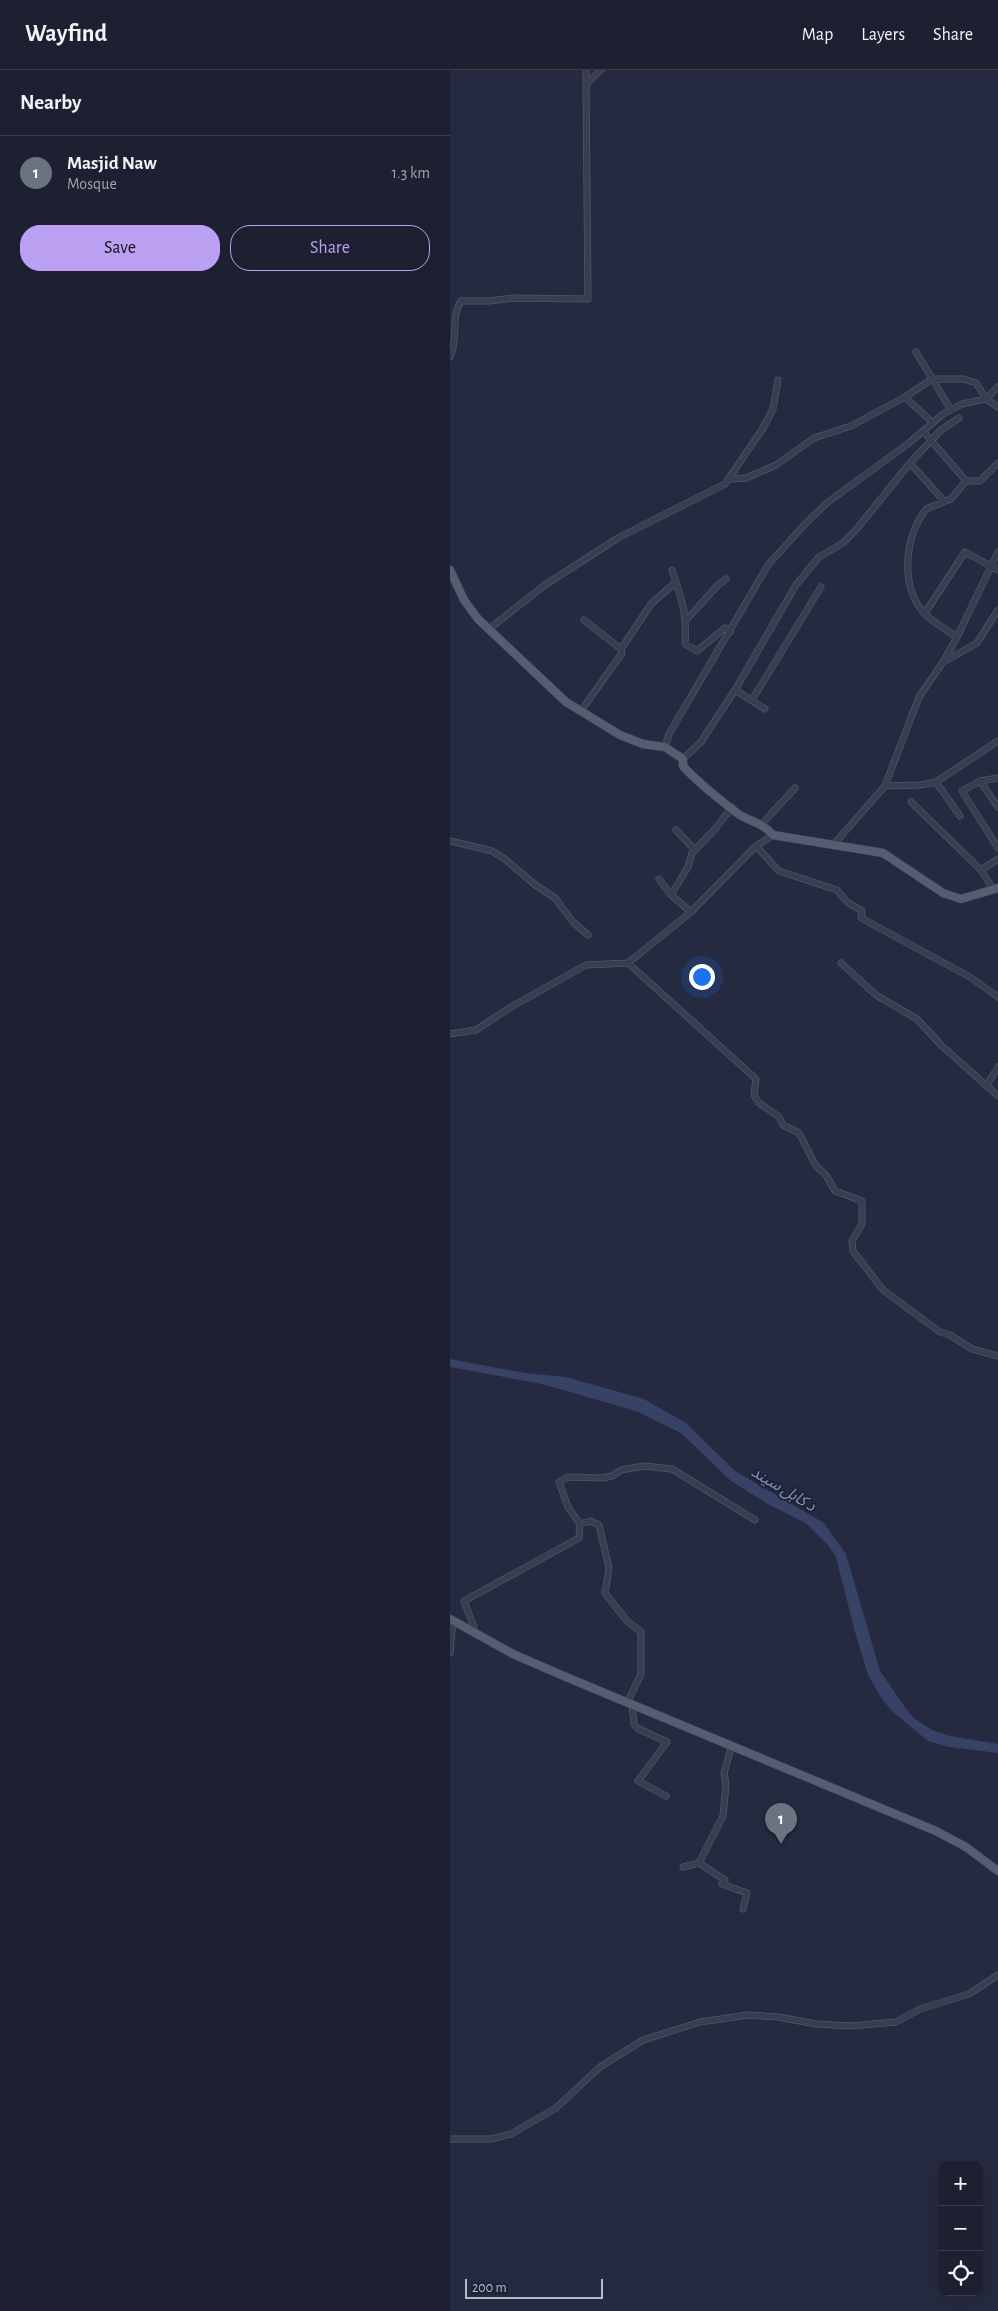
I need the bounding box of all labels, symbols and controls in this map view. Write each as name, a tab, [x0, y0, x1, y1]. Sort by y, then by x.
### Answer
text: Wayfind	[25, 22, 107, 46]
text: Map	[802, 26, 833, 44]
text: Layers	[861, 26, 905, 44]
text: Share	[933, 26, 973, 44]
text: Nearby	[20, 92, 81, 113]
text: Masjid Naw	[67, 154, 157, 173]
text: 1	[33, 165, 39, 181]
text: 1.3 km	[392, 165, 430, 181]
text: Mosque	[67, 176, 117, 192]
button: Save	[20, 225, 220, 271]
button: Share	[230, 225, 430, 271]
your location	[689, 964, 715, 990]
water label: د کابل سيند	[748, 1463, 819, 1515]
pin: 1	[765, 1803, 797, 1844]
map controls	[938, 2161, 983, 2296]
button: +	[938, 2161, 983, 2206]
button: −	[938, 2206, 983, 2251]
button: locate	[938, 2251, 983, 2296]
scale bar	[465, 2276, 602, 2299]
text: 200 m	[472, 2281, 507, 2295]

